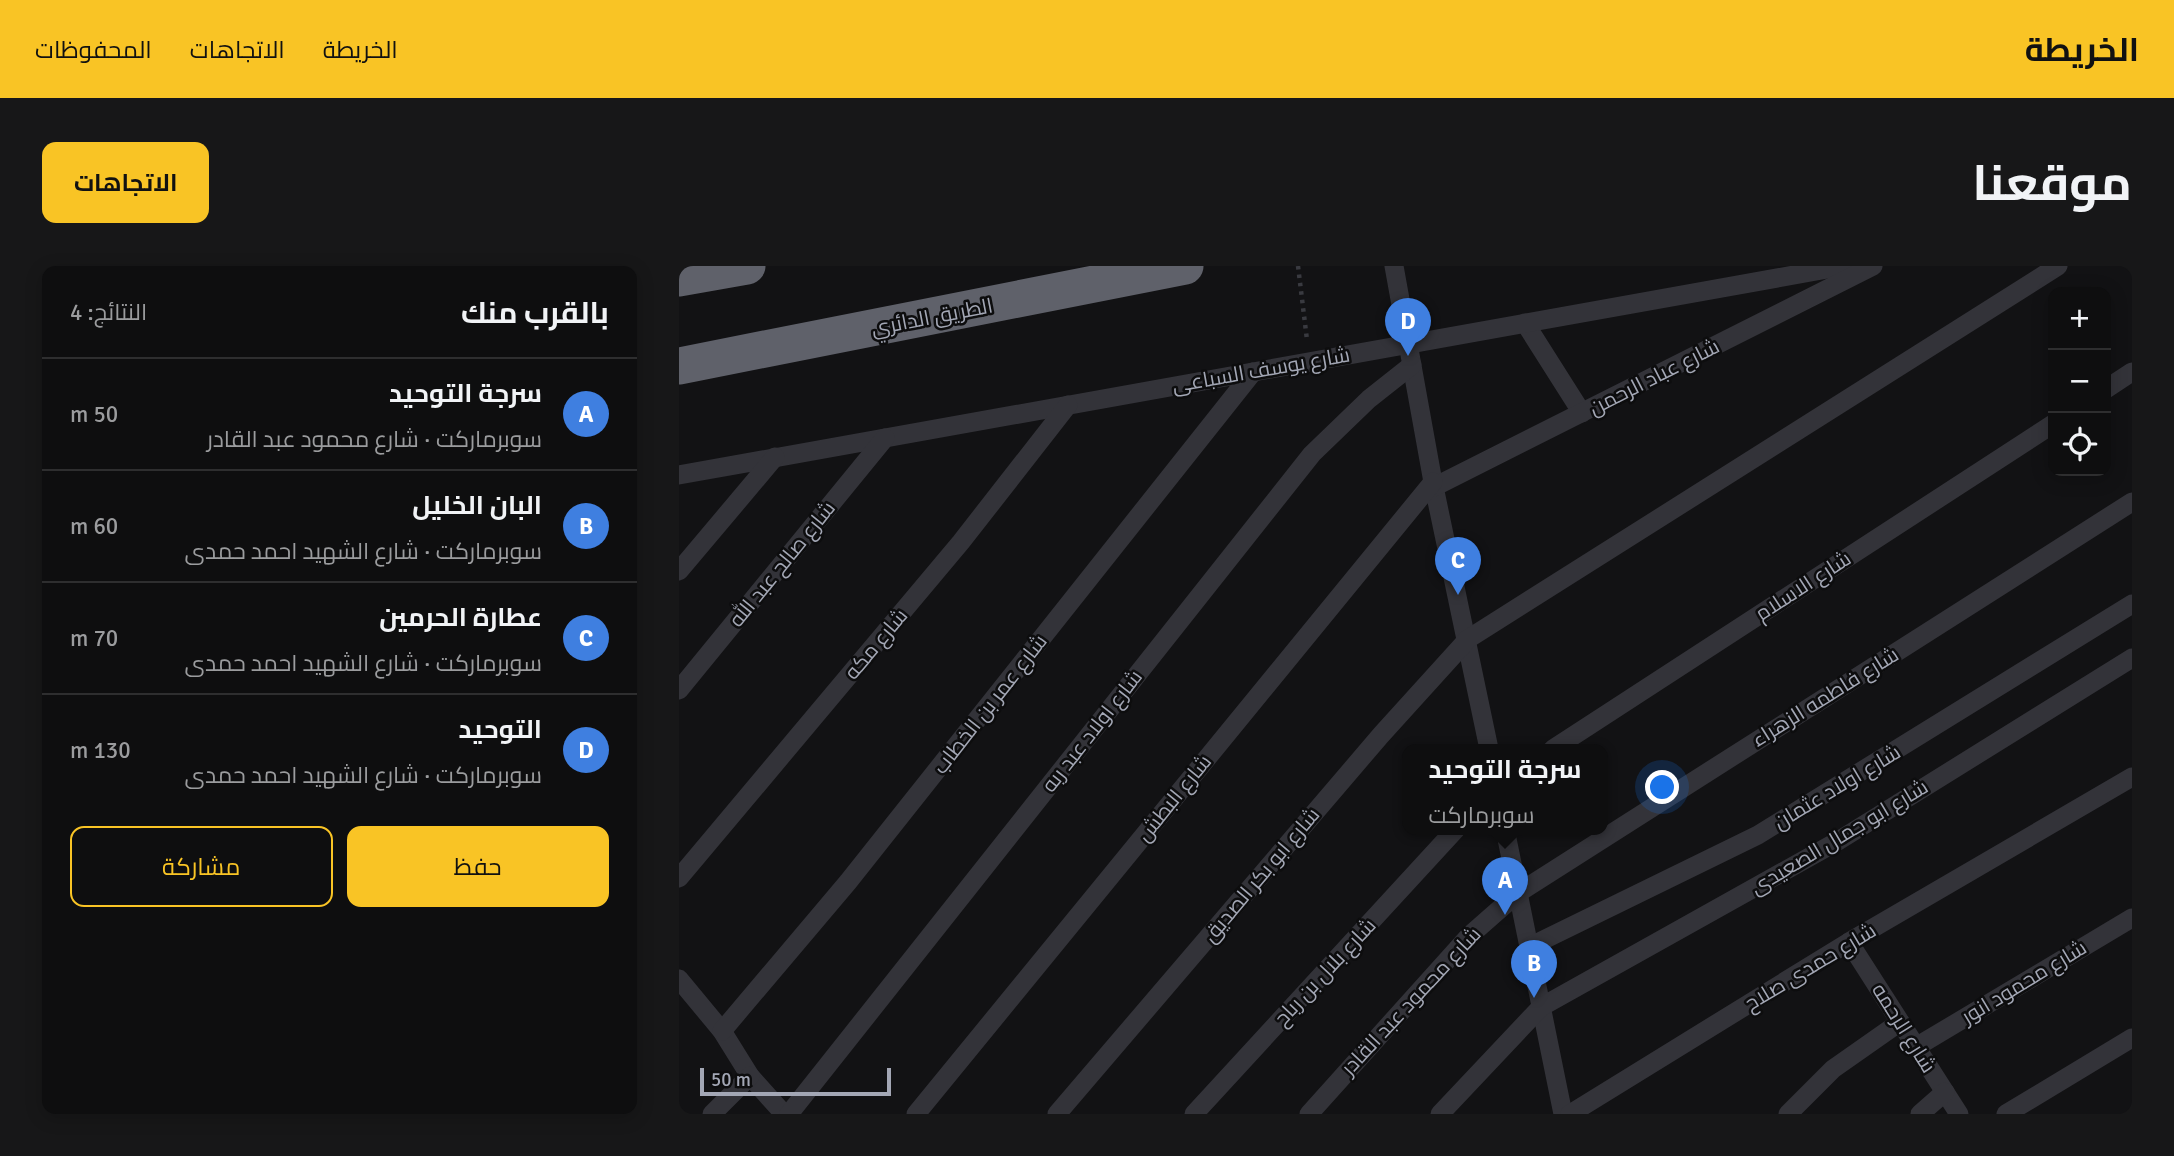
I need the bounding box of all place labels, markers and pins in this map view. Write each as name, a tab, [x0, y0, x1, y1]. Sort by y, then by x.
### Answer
pin: D	[1385, 298, 1431, 356]
pin: C	[1435, 537, 1481, 595]
pin: A	[1482, 857, 1528, 915]
pin: B	[1511, 940, 1557, 998]

